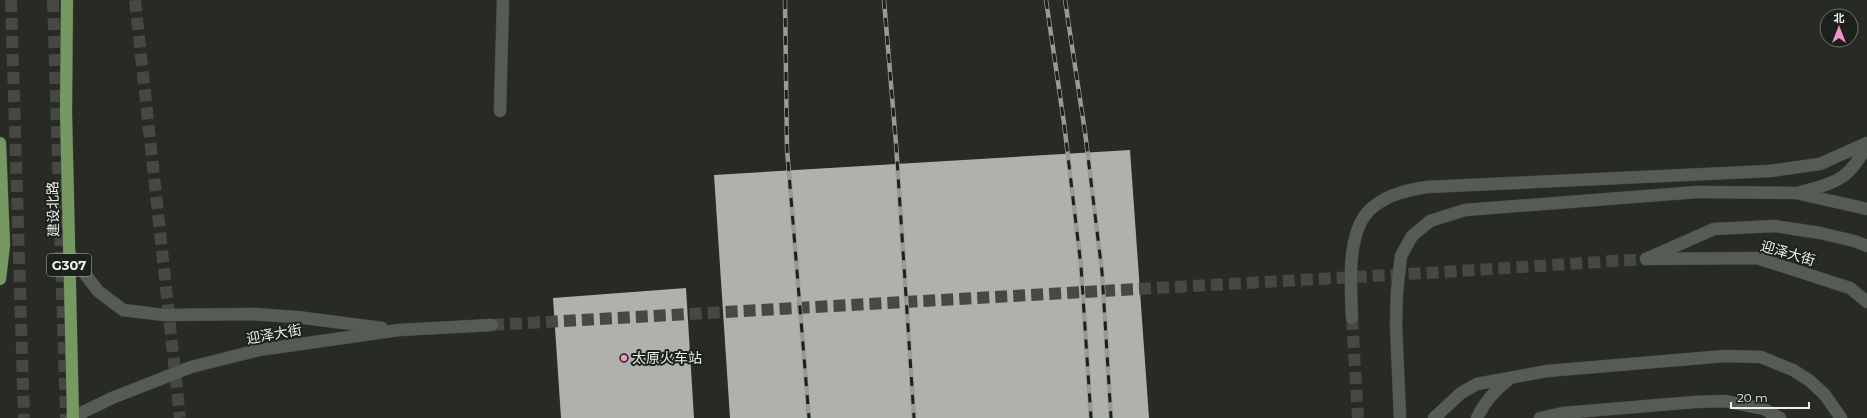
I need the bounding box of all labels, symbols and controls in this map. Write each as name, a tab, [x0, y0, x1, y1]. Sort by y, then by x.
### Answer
north arrow	[1819, 8, 1859, 48]
text: 北	[1834, 11, 1845, 25]
street label: 建设北路	[44, 181, 62, 237]
street label: 迎泽大街	[1759, 237, 1817, 269]
road number: G307	[47, 254, 91, 276]
street label: 迎泽大街	[245, 320, 303, 348]
place label: 太原火车站	[632, 349, 702, 367]
marker: 太原火车站	[619, 353, 629, 363]
scale bar	[1731, 384, 1809, 410]
text: 20 m	[1737, 390, 1768, 405]

